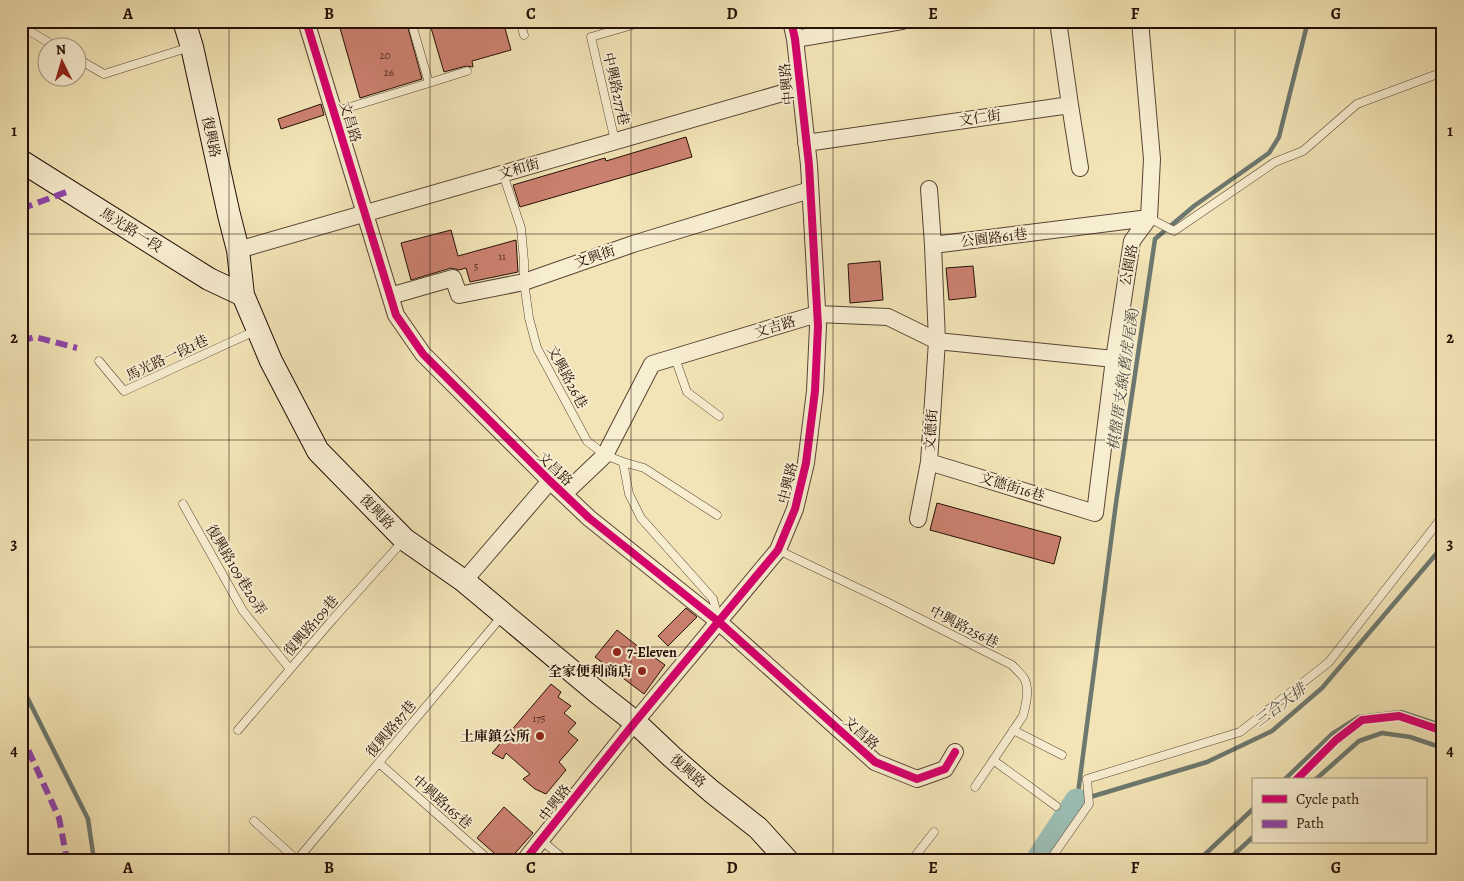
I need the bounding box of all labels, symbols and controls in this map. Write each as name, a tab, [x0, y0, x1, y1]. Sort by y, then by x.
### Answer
text: A	[122, 3, 134, 25]
text: B	[324, 3, 334, 25]
text: C	[526, 3, 536, 25]
text: D	[726, 3, 738, 25]
text: E	[928, 3, 938, 25]
text: F	[1131, 3, 1140, 25]
text: G	[1331, 3, 1341, 25]
north arrow	[38, 38, 88, 88]
text: N	[55, 40, 67, 59]
house number: 20	[379, 48, 391, 63]
street label: 中興路277巷	[598, 51, 634, 127]
street label: 中興路	[775, 62, 799, 106]
house number: 26	[384, 65, 394, 80]
street label: 文昌路	[335, 99, 365, 145]
street label: 文仁街	[958, 106, 1002, 130]
street label: 復興路	[197, 114, 225, 160]
text: 1	[11, 120, 17, 142]
text: 1	[1447, 120, 1453, 142]
street label: 文和街	[496, 154, 542, 184]
street label: 馬光路一段	[96, 203, 166, 257]
street label: 公園路61巷	[959, 224, 1029, 252]
street label: 文興街	[572, 241, 618, 273]
street label: 公園路	[1116, 243, 1142, 287]
house number: 11	[498, 249, 506, 264]
house number: 5	[474, 259, 479, 274]
water label: 棋盤厝支線(舊虎尾溪)	[1103, 306, 1143, 452]
street label: 文吉路	[752, 312, 798, 342]
text: 2	[10, 327, 18, 349]
text: 2	[1446, 327, 1454, 349]
street label: 馬光路一段1巷	[123, 331, 211, 385]
street label: 文興路26巷	[542, 342, 592, 412]
street label: 文德街	[920, 408, 942, 452]
street label: 文昌路	[533, 448, 577, 490]
street label: 中興路	[774, 460, 802, 506]
street label: 文德街16巷	[977, 468, 1047, 506]
street label: 復興路	[356, 490, 398, 534]
street label: 復興路109巷20弄	[201, 521, 271, 619]
text: 3	[11, 533, 18, 555]
text: 3	[1447, 533, 1454, 555]
street label: 復興路109巷	[279, 592, 343, 660]
street label: 中興路256巷	[926, 601, 1002, 653]
place label: 7-Eleven	[627, 643, 677, 662]
marker: 7-Eleven	[611, 646, 623, 658]
place label: 全家便利商店	[548, 662, 632, 681]
marker: 全家便利商店	[636, 665, 648, 677]
water label: 三合大排	[1250, 678, 1312, 731]
street label: 復興路87巷	[362, 697, 420, 761]
house number: 175	[532, 711, 546, 726]
street label: 文昌路	[839, 712, 883, 754]
place label: 土庫鎮公所	[460, 727, 530, 746]
marker: 土庫鎮公所	[534, 730, 546, 742]
text: 4	[10, 740, 18, 762]
text: 4	[1446, 740, 1454, 762]
street label: 復興路	[666, 750, 710, 792]
street label: 中興路165巷	[408, 771, 476, 833]
legend	[1252, 778, 1426, 844]
street label: 中興路	[535, 781, 575, 825]
text: Cycle path	[1296, 789, 1359, 809]
text: Path	[1296, 813, 1324, 833]
text: A	[122, 857, 134, 879]
text: B	[324, 857, 334, 879]
text: C	[526, 857, 536, 879]
text: D	[726, 857, 738, 879]
text: E	[928, 857, 938, 879]
text: F	[1131, 857, 1140, 879]
text: G	[1331, 857, 1341, 879]

